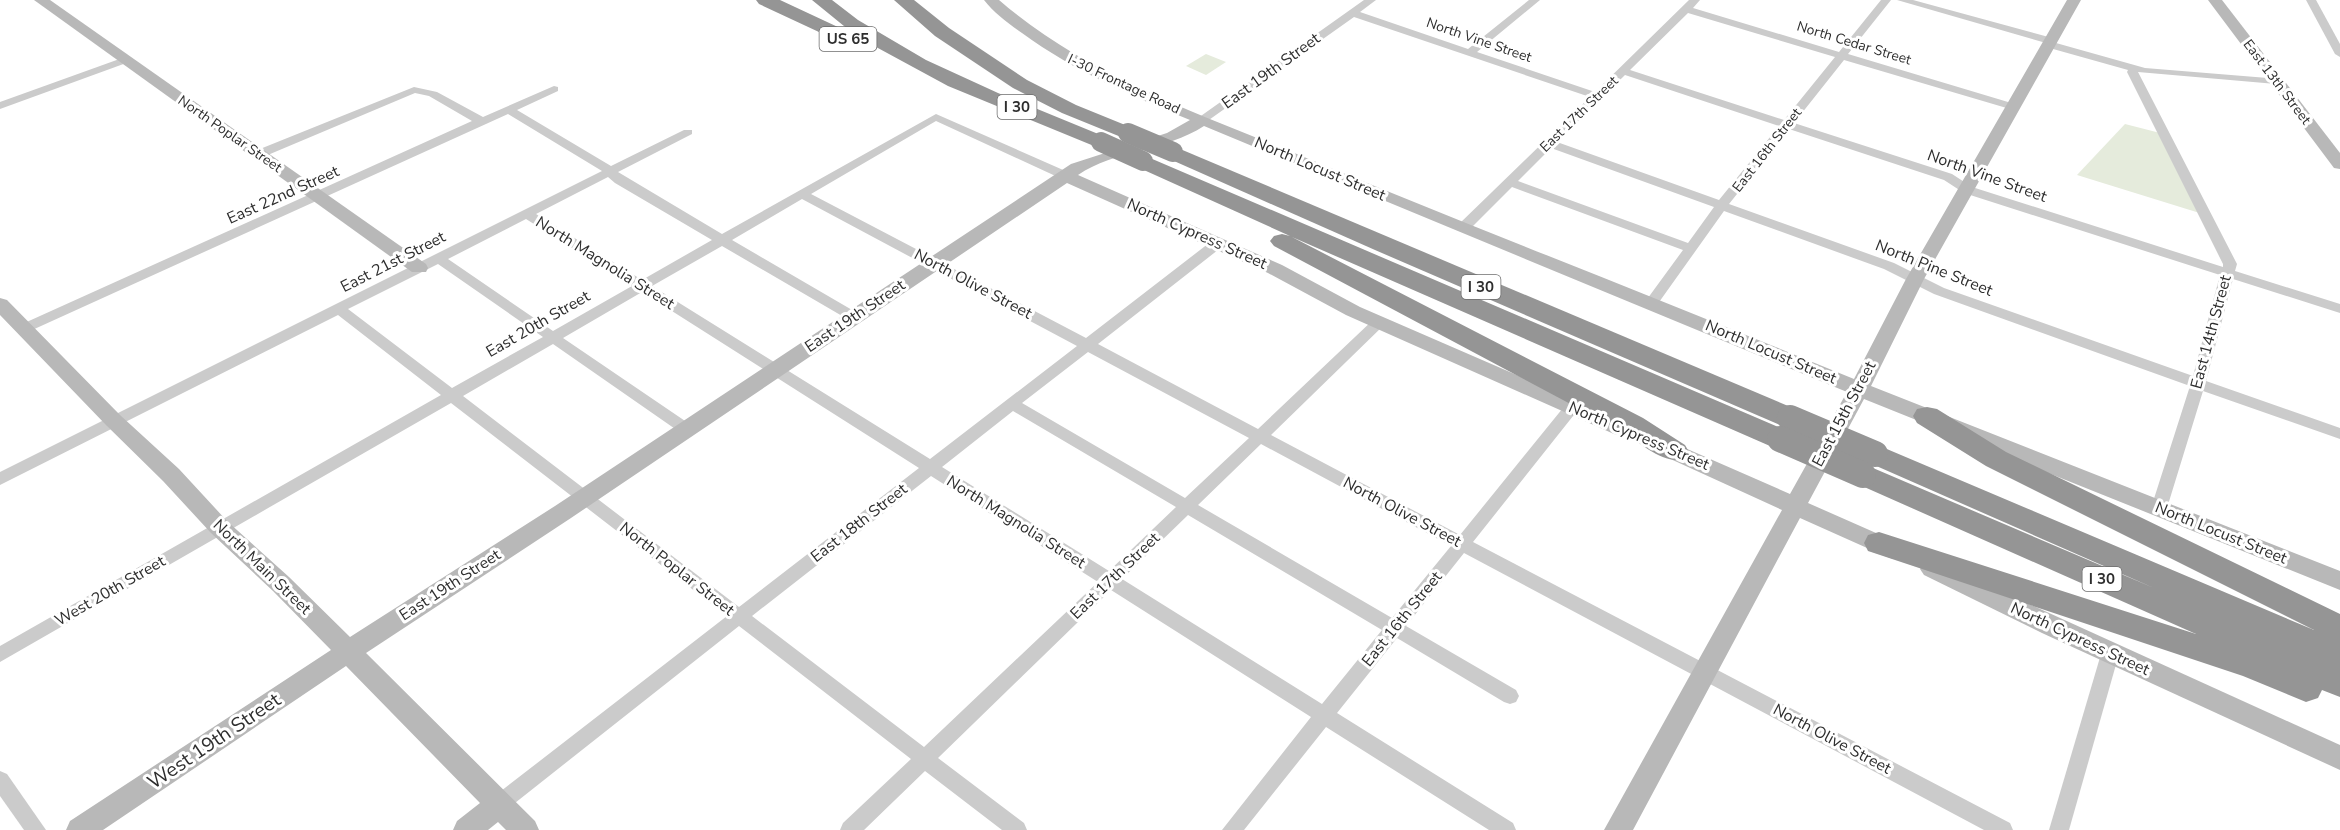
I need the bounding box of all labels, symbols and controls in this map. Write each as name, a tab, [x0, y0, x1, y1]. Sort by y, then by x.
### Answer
street label: North Vine Street	[1424, 13, 1534, 67]
street label: North Cedar Street	[1794, 17, 1914, 69]
road number: US 65	[820, 27, 876, 51]
street label: East 19th Street	[1217, 28, 1325, 114]
street label: East 13th Street	[2239, 36, 2315, 129]
street label: I-30 Frontage Road	[1065, 50, 1183, 118]
street label: East 17th Street	[1536, 72, 1622, 156]
street label: North Poplar Street	[174, 91, 286, 177]
road number: I 30	[998, 95, 1036, 119]
street label: East 16th Street	[1728, 104, 1806, 196]
street label: North Locust Street	[1251, 131, 1389, 207]
street label: North Vine Street	[1924, 144, 2050, 208]
street label: East 22nd Street	[224, 160, 343, 230]
street label: North Cypress Street	[1124, 193, 1271, 275]
street label: North Magnolia Street	[531, 211, 679, 315]
street label: East 21st Street	[337, 226, 450, 298]
street label: North Pine Street	[1872, 234, 1996, 302]
street label: North Olive Street	[910, 244, 1036, 325]
street label: East 14th Street	[2185, 272, 2237, 391]
street label: East 19th Street	[800, 274, 910, 358]
road number: I 30	[1462, 275, 1500, 299]
street label: East 20th Street	[482, 285, 594, 363]
street label: North Locust Street	[1702, 314, 1840, 390]
street label: East 15th Street	[1807, 357, 1881, 471]
street label: North Cypress Street	[1565, 396, 1713, 476]
street label: North Magnolia Street	[942, 470, 1090, 574]
street label: North Olive Street	[1339, 472, 1465, 553]
street label: East 18th Street	[806, 478, 912, 568]
street label: North Locust Street	[2152, 496, 2291, 570]
street label: North Main Street	[208, 514, 316, 620]
street label: North Poplar Street	[615, 517, 739, 621]
street label: East 17th Street	[1065, 527, 1165, 624]
street label: East 19th Street	[395, 544, 505, 626]
street label: West 20th Street	[51, 550, 170, 632]
street label: East 16th Street	[1357, 566, 1448, 671]
road number: I 30	[2082, 567, 2122, 591]
street label: North Cypress Street	[2007, 597, 2153, 681]
street label: West 19th Street	[142, 686, 287, 796]
street label: North Olive Street	[1769, 699, 1895, 780]

